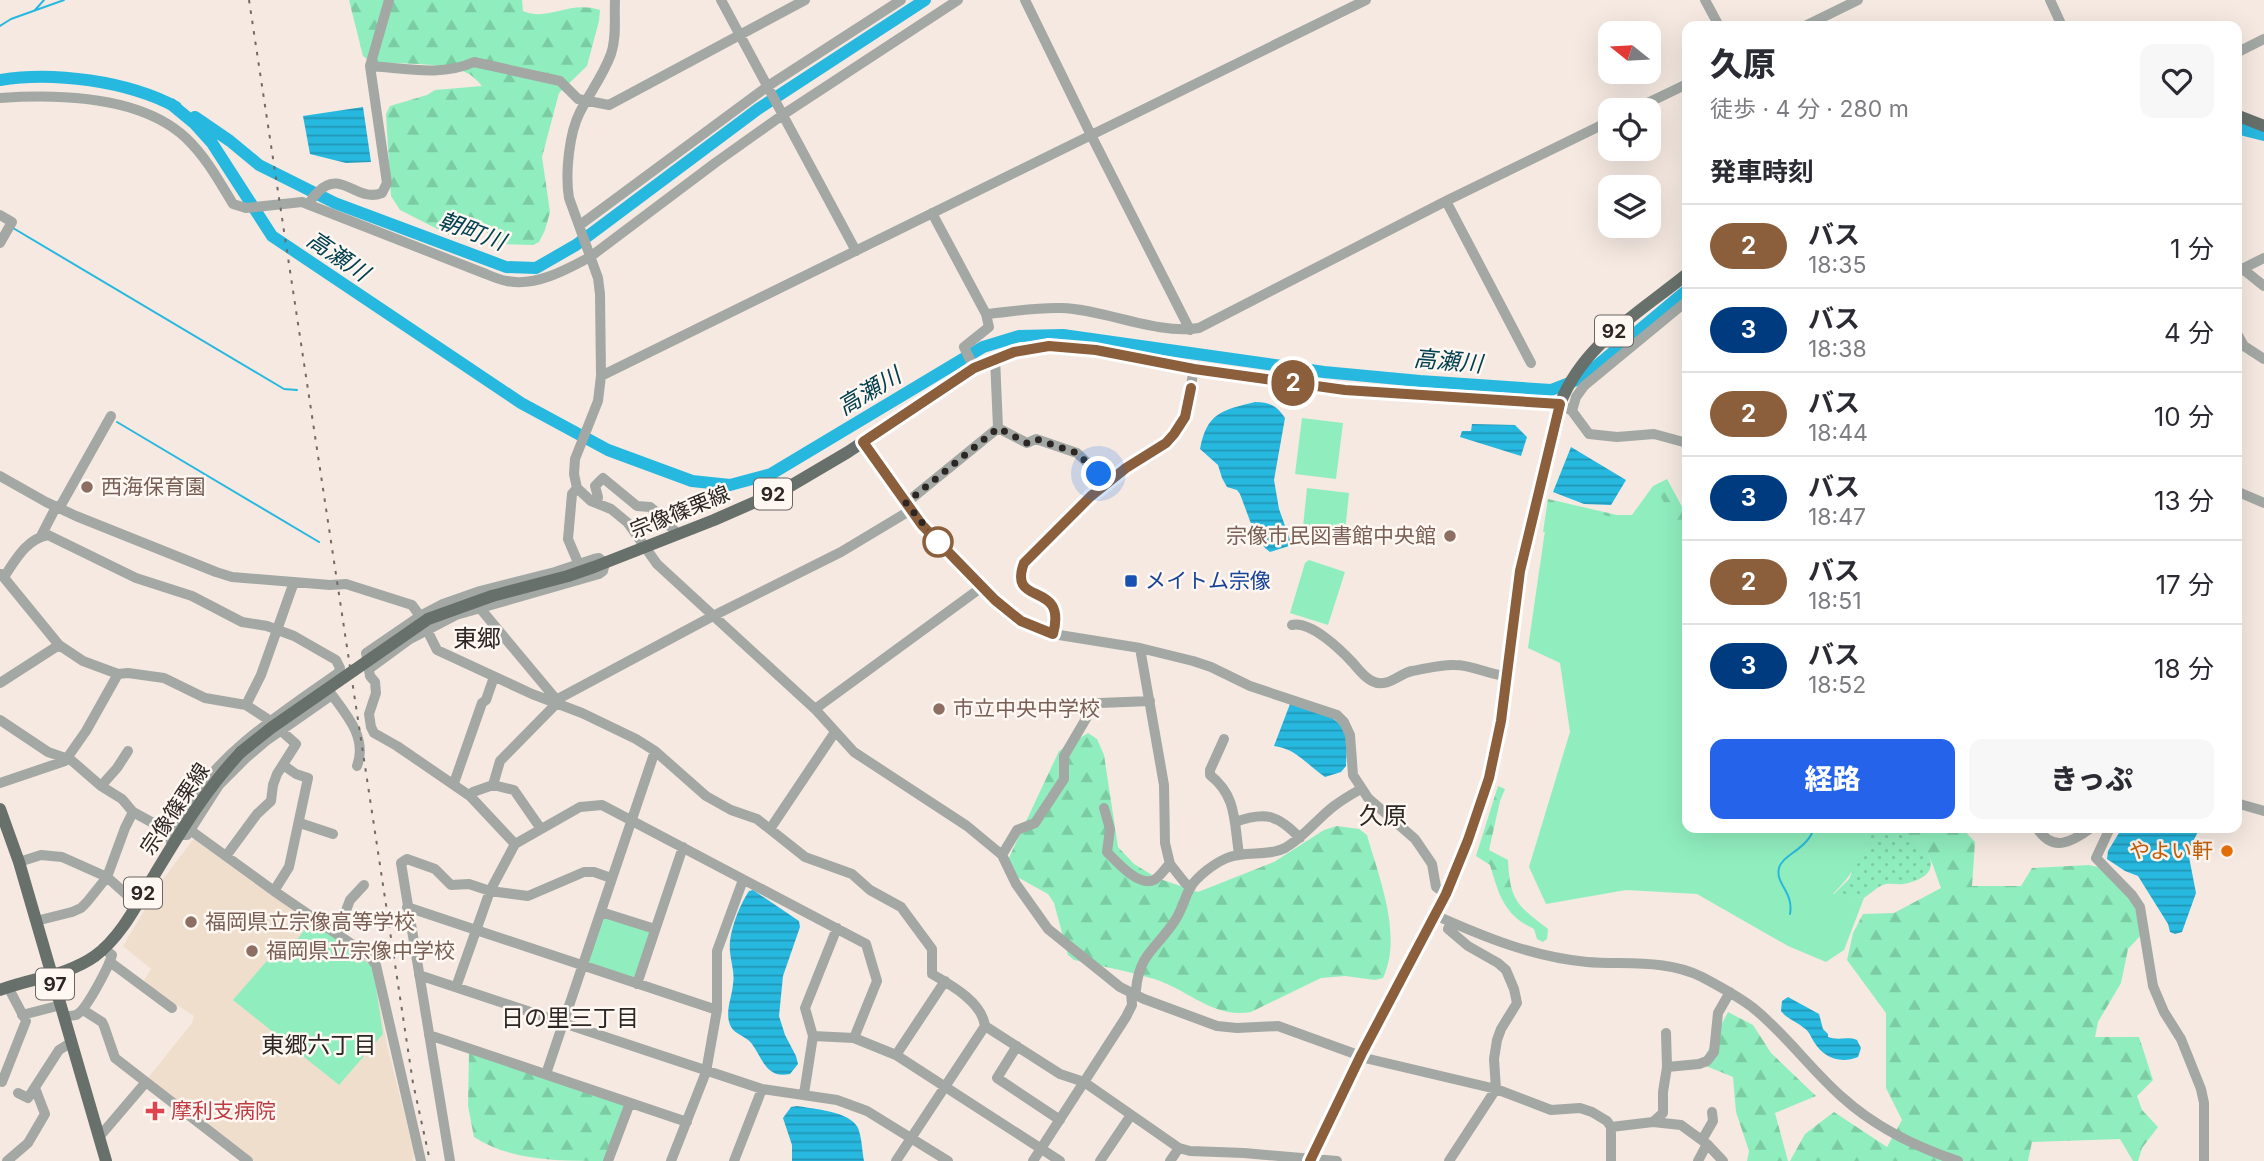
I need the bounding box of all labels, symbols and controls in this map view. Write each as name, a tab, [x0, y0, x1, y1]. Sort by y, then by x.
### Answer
north arrow	[1598, 21, 1661, 84]
map controls	[1598, 21, 1661, 238]
text: 久原	[1710, 44, 1776, 84]
button: heart	[2140, 44, 2214, 118]
text: 徒歩 · 4 分 · 280 m	[1710, 95, 1909, 123]
button: locate	[1598, 98, 1661, 161]
text: 発車時刻	[1710, 156, 1814, 187]
button: layers	[1598, 175, 1661, 238]
water label: 朝町川	[435, 206, 512, 257]
text: バス	[1808, 219, 1860, 250]
water label: 高瀬川	[302, 225, 377, 289]
text: 2	[1741, 231, 1756, 260]
text: 1 分	[2170, 233, 2214, 264]
text: 18:35	[1808, 251, 1866, 279]
text: バス	[1808, 303, 1860, 334]
text: 3	[1741, 315, 1756, 344]
road number: 92	[1595, 316, 1633, 346]
text: 4 分	[2164, 317, 2214, 348]
text: 18:38	[1808, 335, 1867, 363]
water label: 高瀬川	[1412, 344, 1487, 378]
water label: 高瀬川	[832, 360, 908, 421]
line badge: 2	[1270, 360, 1316, 406]
text: 2	[1285, 368, 1301, 397]
text: バス	[1808, 387, 1860, 418]
text: 2	[1741, 399, 1756, 428]
text: 10 分	[2154, 401, 2214, 432]
text: 18:44	[1808, 419, 1868, 447]
your location	[1081, 456, 1116, 491]
text: バス	[1808, 471, 1860, 502]
place label: 西海保育園	[101, 474, 206, 499]
road number: 92	[754, 478, 792, 509]
marker: 西海保育園	[79, 479, 95, 495]
street label: 宗像篠栗線	[626, 480, 733, 543]
text: 3	[1741, 483, 1756, 512]
text: 13 分	[2154, 485, 2214, 516]
text: 18:47	[1808, 503, 1866, 531]
place label: 宗像市民図書館中央館	[1226, 523, 1436, 548]
unlabelled marker	[923, 527, 953, 557]
marker: 宗像市民図書館中央館	[1442, 528, 1458, 544]
text: バス	[1808, 555, 1860, 586]
text: 2	[1741, 567, 1756, 596]
place label: メイトム宗像	[1145, 568, 1271, 593]
text: 17 分	[2155, 569, 2214, 600]
marker: メイトム宗像	[1123, 573, 1139, 589]
text: 18:51	[1808, 587, 1862, 615]
district label: 東郷	[453, 624, 501, 653]
text: バス	[1808, 639, 1860, 670]
text: 3	[1741, 651, 1756, 680]
text: 18 分	[2154, 653, 2214, 684]
text: 18:52	[1808, 671, 1866, 699]
place label: 市立中央中学校	[953, 696, 1100, 721]
marker: 市立中央中学校	[931, 701, 947, 717]
button: 経路	[1710, 739, 1955, 819]
button: きっぷ	[1969, 739, 2214, 819]
street label: 宗像篠栗線	[135, 758, 214, 859]
district label: 久原	[1359, 801, 1407, 830]
place label: やよい軒	[2129, 838, 2213, 863]
marker: やよい軒	[2219, 843, 2235, 859]
road number: 92	[124, 878, 162, 908]
place label: 福岡県立宗像高等学校	[205, 909, 415, 934]
marker: 福岡県立宗像高等学校	[183, 914, 199, 930]
place label: 福岡県立宗像中学校	[266, 938, 455, 963]
marker: 福岡県立宗像中学校	[244, 943, 260, 959]
road number: 97	[36, 968, 74, 1000]
district label: 日の里三丁目	[501, 1004, 639, 1032]
district label: 東郷六丁目	[262, 1031, 377, 1059]
place label: 摩利支病院	[171, 1098, 276, 1123]
marker: 摩利支病院	[145, 1101, 165, 1121]

